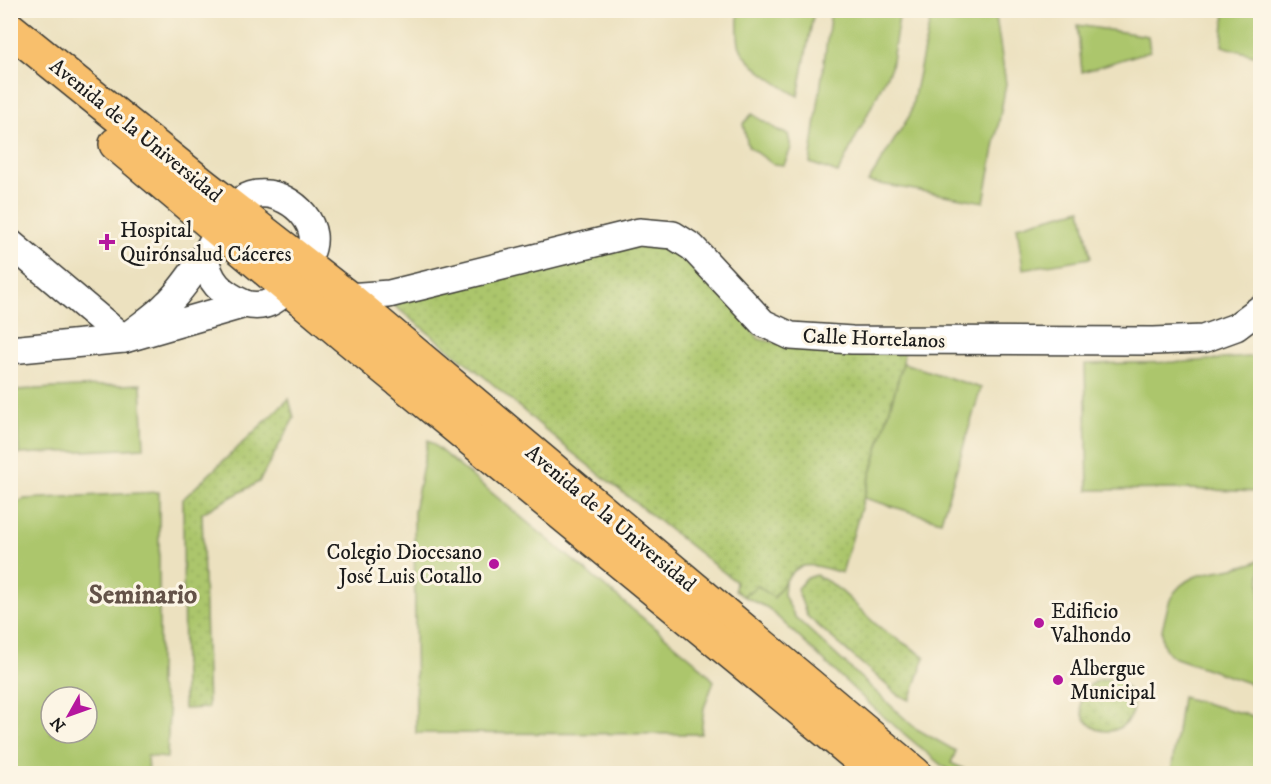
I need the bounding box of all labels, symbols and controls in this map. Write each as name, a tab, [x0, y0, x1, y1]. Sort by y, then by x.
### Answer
street label: Avenida de la Universidad	[44, 53, 227, 209]
place label: Hospital Quirónsalud Cáceres	[120, 218, 292, 268]
marker: Hospital Quirónsalud Cáceres	[98, 233, 116, 251]
street label: Calle Hortelanos	[802, 324, 946, 354]
street label: Avenida de la Universidad	[520, 440, 701, 598]
place label: Colegio Diocesano José Luis Cotallo	[327, 540, 482, 590]
marker: Colegio Diocesano José Luis Cotallo	[487, 557, 501, 571]
district label: Seminario	[89, 578, 197, 612]
place label: Edificio Valhondo	[1050, 599, 1131, 649]
marker: Edificio Valhondo	[1032, 616, 1046, 630]
place label: Albergue Municipal	[1070, 656, 1156, 706]
marker: Albergue Municipal	[1051, 673, 1065, 687]
north arrow	[39, 685, 99, 745]
text: N	[46, 713, 70, 735]

